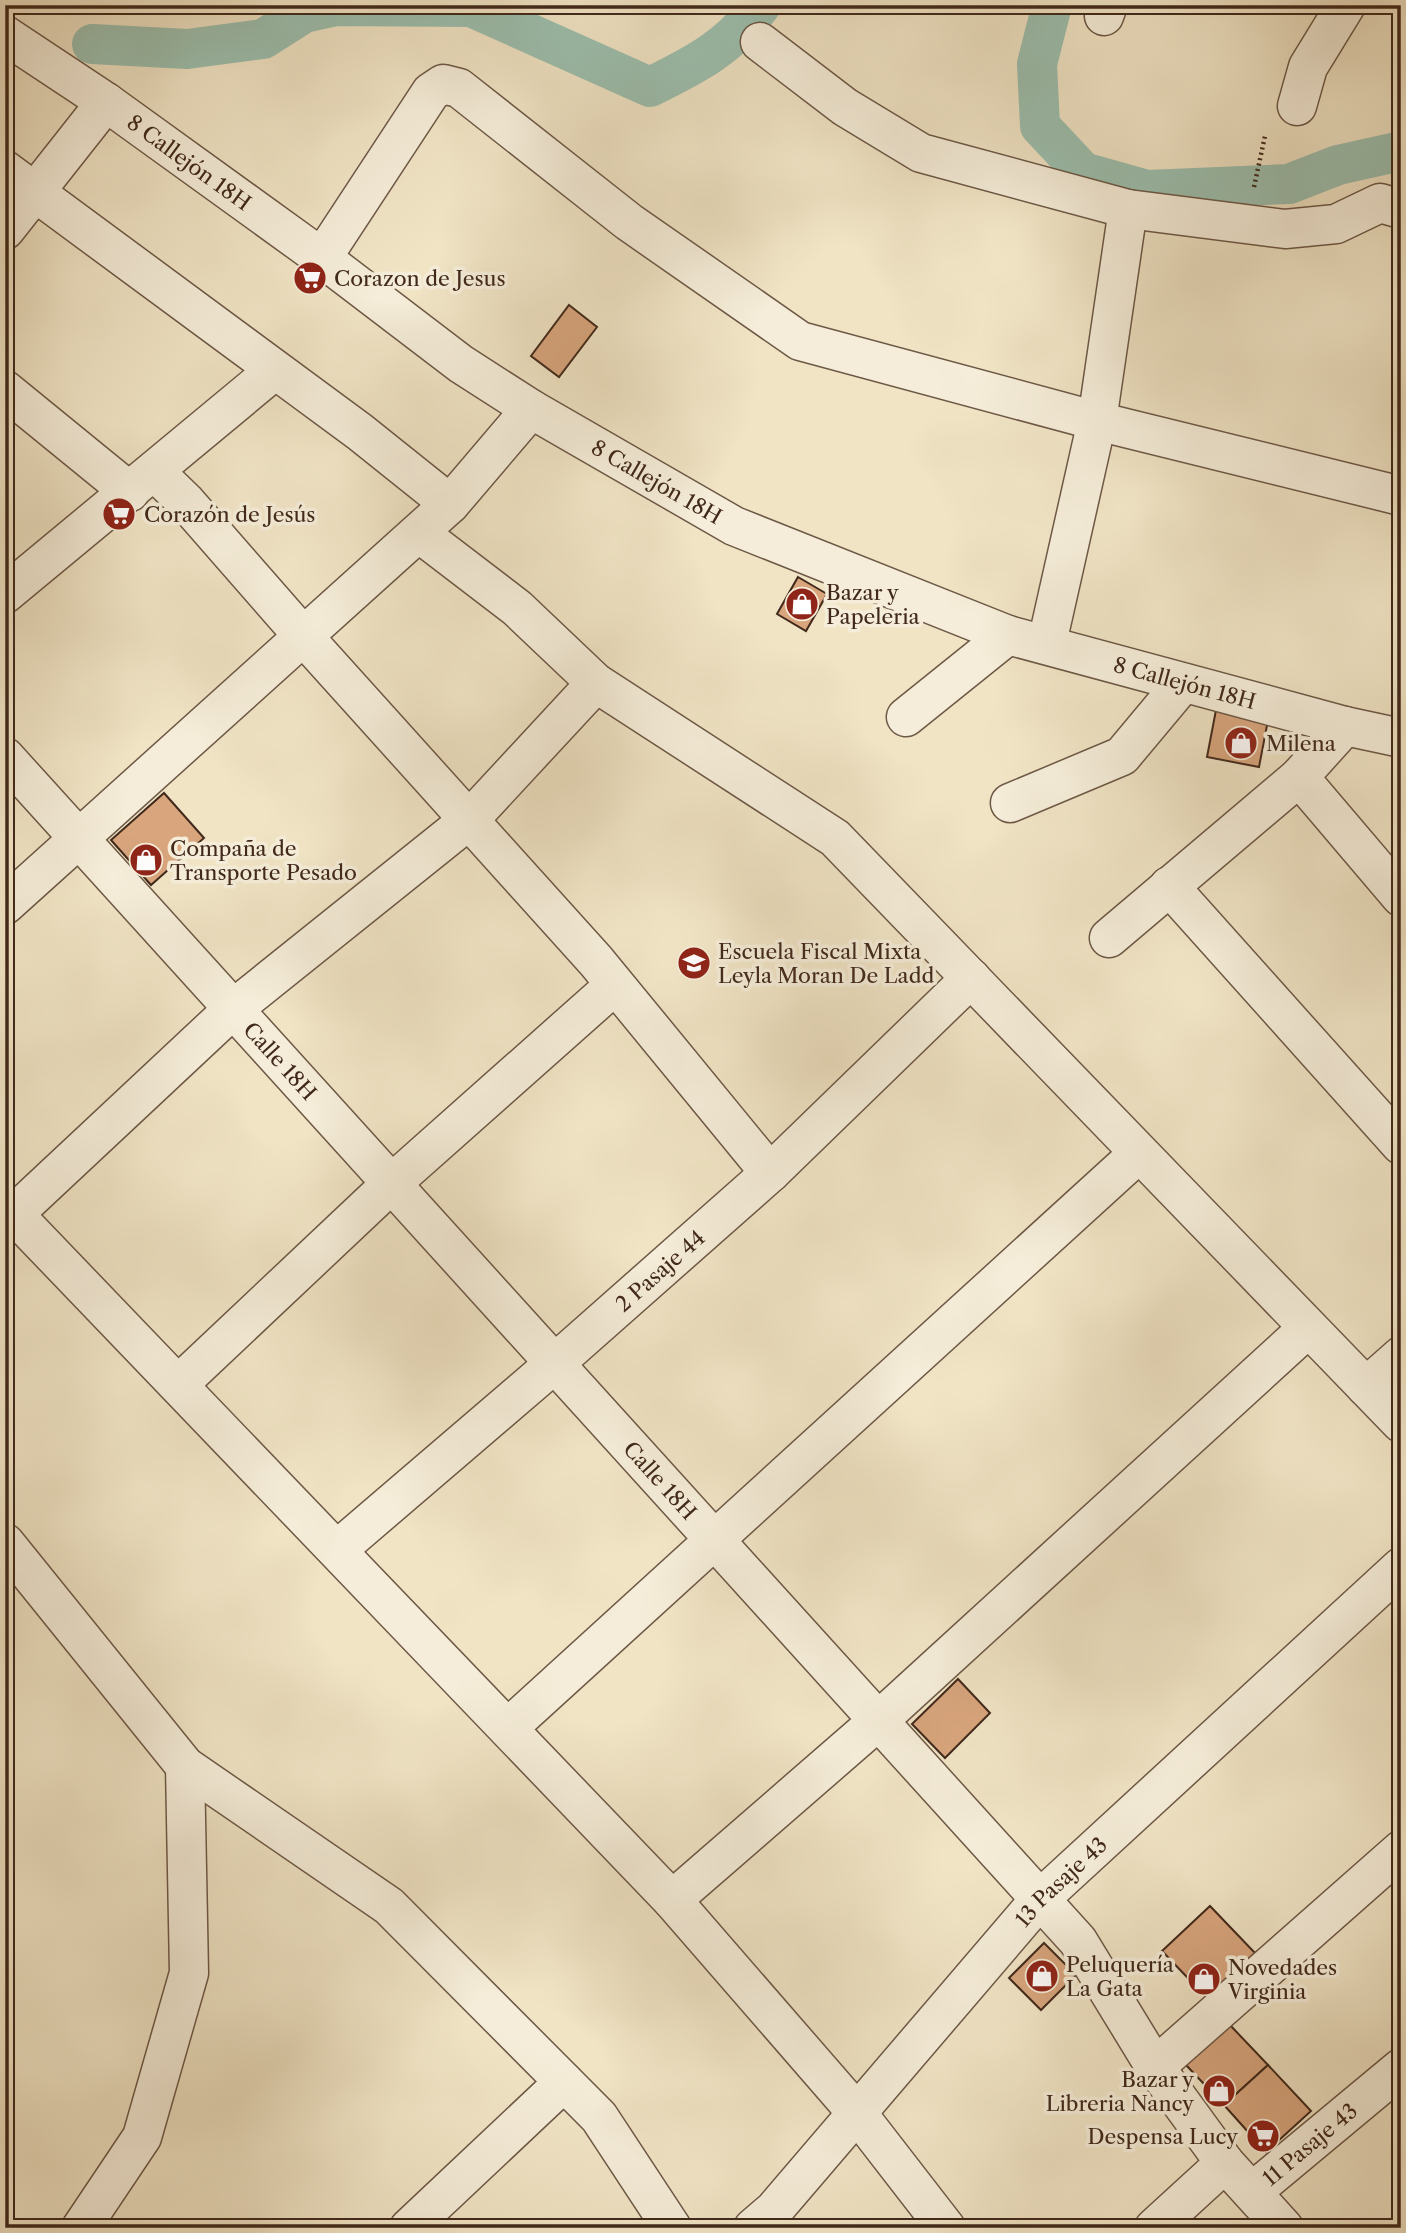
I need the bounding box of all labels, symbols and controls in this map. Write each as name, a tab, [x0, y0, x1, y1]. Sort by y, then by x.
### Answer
street label: 8 Callejón 18H	[123, 109, 256, 215]
supermarket icon: Corazon de Jesus	[291, 259, 329, 297]
place label: Corazon de Jesus	[334, 266, 506, 291]
street label: 8 Callejón 18H	[587, 434, 727, 529]
supermarket icon: Corazón de Jesús	[100, 495, 138, 533]
place label: Corazón de Jesús	[144, 502, 315, 527]
place label: Bazar y Papeleria	[826, 580, 921, 629]
shop icon: Bazar y Papeleria	[783, 585, 821, 623]
street label: 8 Callejón 18H	[1111, 652, 1259, 714]
shop icon: Milena	[1222, 724, 1260, 762]
place label: Milena	[1266, 731, 1337, 756]
place label: Compaña de Transporte Pesado	[170, 836, 357, 885]
shop icon: Compaña de Transporte Pesado	[127, 841, 165, 879]
place label: Escuela Fiscal Mixta Leyla Moran De Ladd	[718, 939, 934, 988]
school or university icon: Escuela Fiscal Mixta Leyla Moran De Ladd	[675, 944, 713, 982]
street label: Calle 18H	[239, 1017, 322, 1105]
street label: 2 Pasaje 44	[610, 1225, 709, 1316]
street label: Calle 18H	[619, 1436, 702, 1524]
street label: 13 Pasaje 43	[1010, 1832, 1112, 1931]
place label: Peluquería La Gata	[1066, 1952, 1175, 2001]
place label: Novedades Virginia	[1227, 1955, 1337, 2004]
shop icon: Peluquería La Gata	[1023, 1957, 1061, 1995]
shop icon: Novedades Virginia	[1185, 1960, 1223, 1998]
place label: Bazar y Libreria Nancy	[1046, 2067, 1194, 2116]
shop icon: Bazar y Libreria Nancy	[1200, 2072, 1238, 2110]
street label: 11 Pasaje 43	[1257, 2098, 1362, 2190]
supermarket icon: Despensa Lucy	[1244, 2117, 1282, 2155]
place label: Despensa Lucy	[1088, 2124, 1238, 2149]

